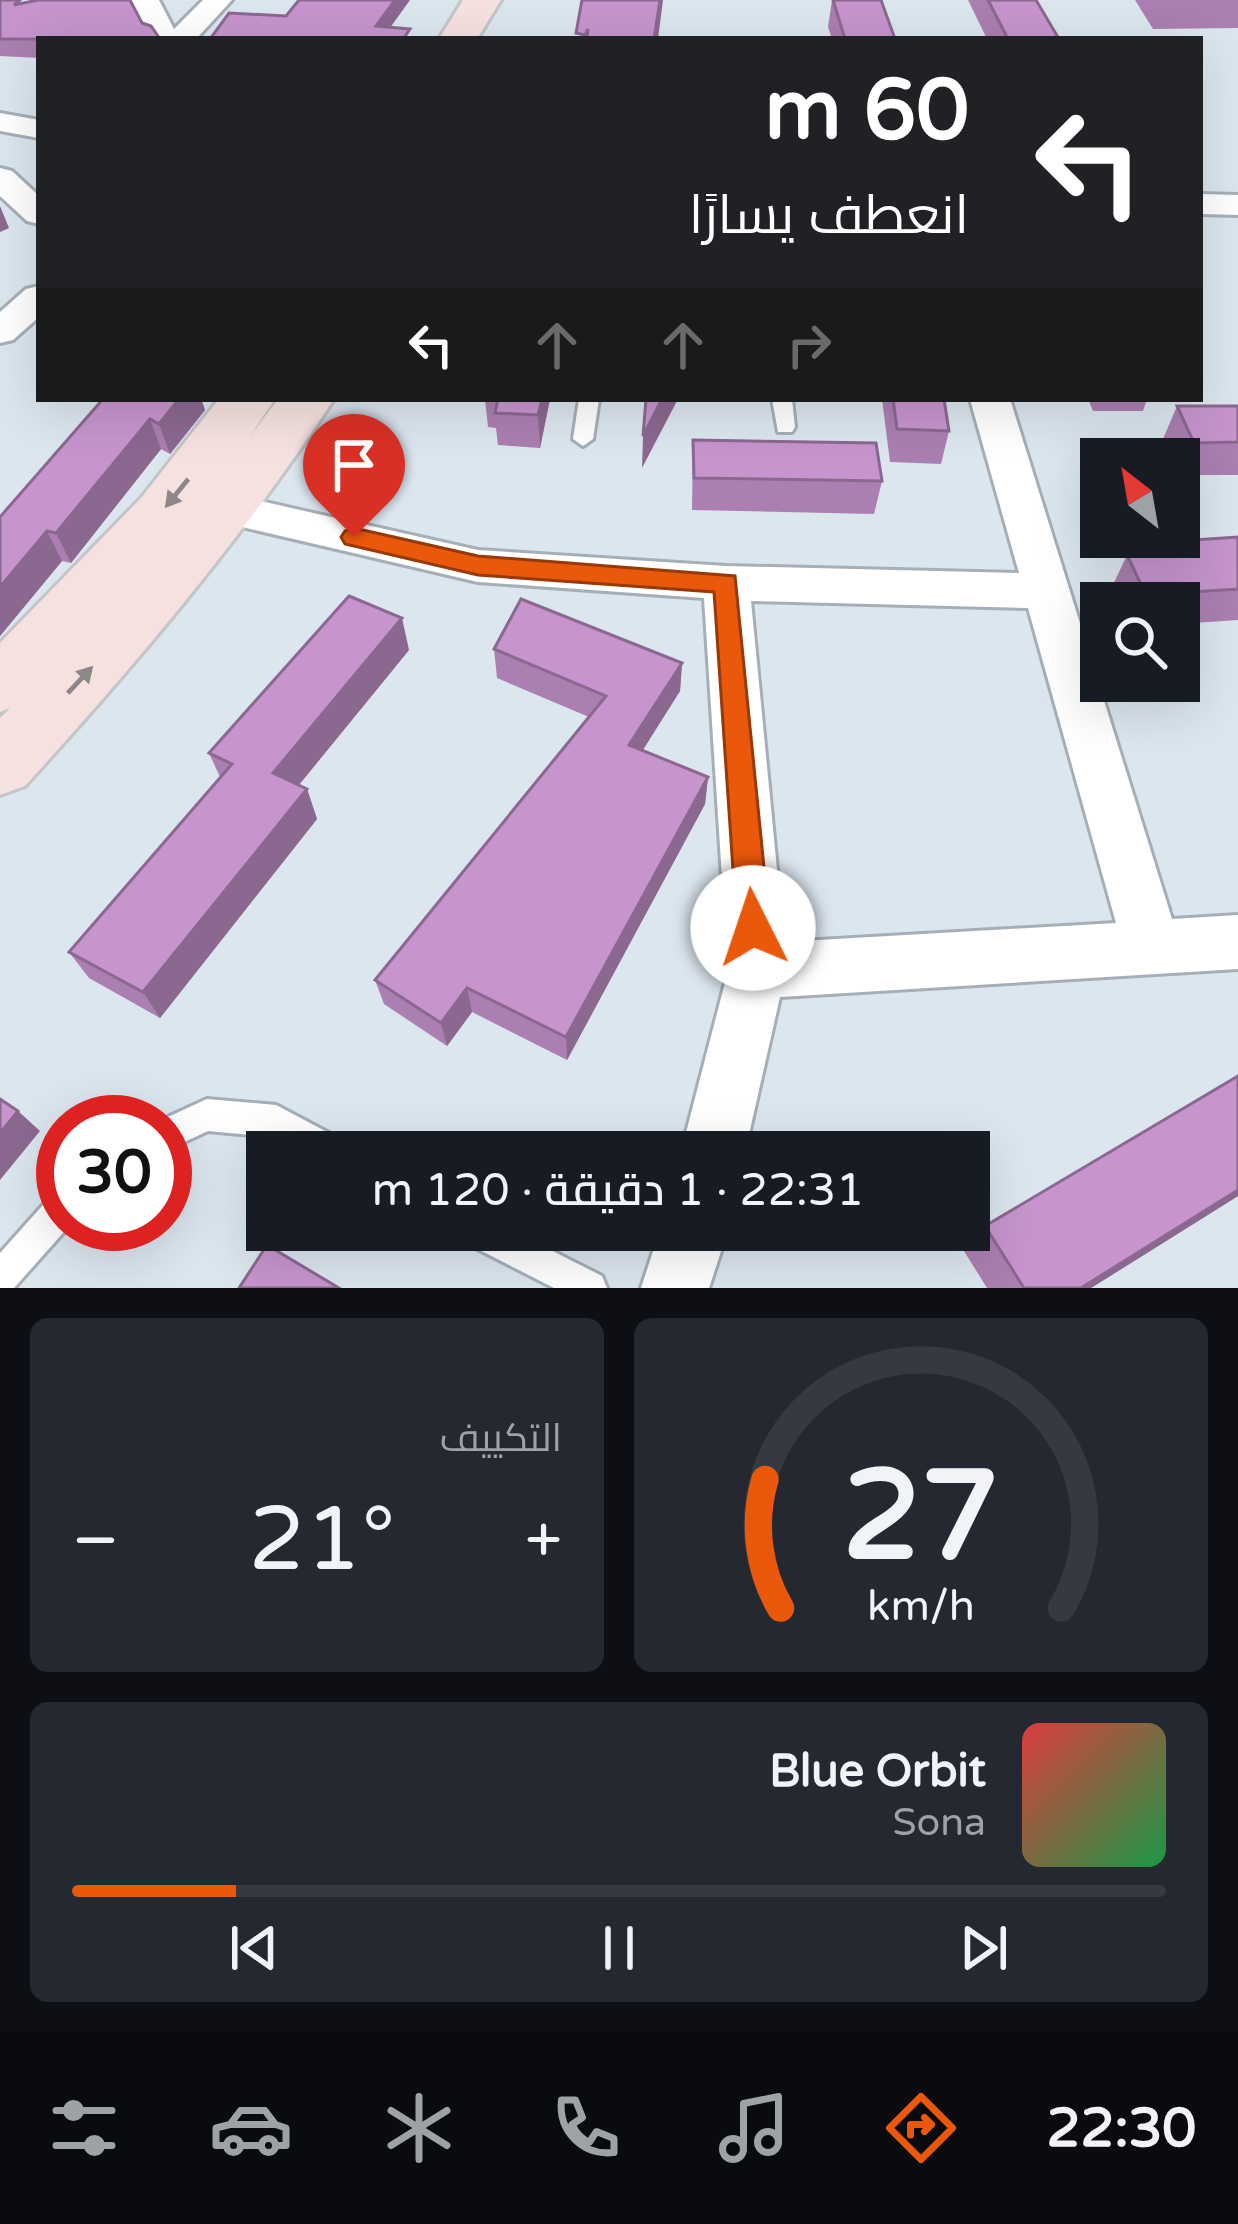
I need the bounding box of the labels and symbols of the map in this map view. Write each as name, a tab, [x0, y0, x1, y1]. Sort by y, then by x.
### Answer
pin	[303, 414, 405, 537]
north arrow	[1080, 438, 1200, 558]
one-way arrow	[165, 478, 191, 508]
one-way arrow	[66, 666, 94, 695]
position arrow	[690, 865, 816, 991]
speed limit sign: 30	[36, 1095, 192, 1251]

